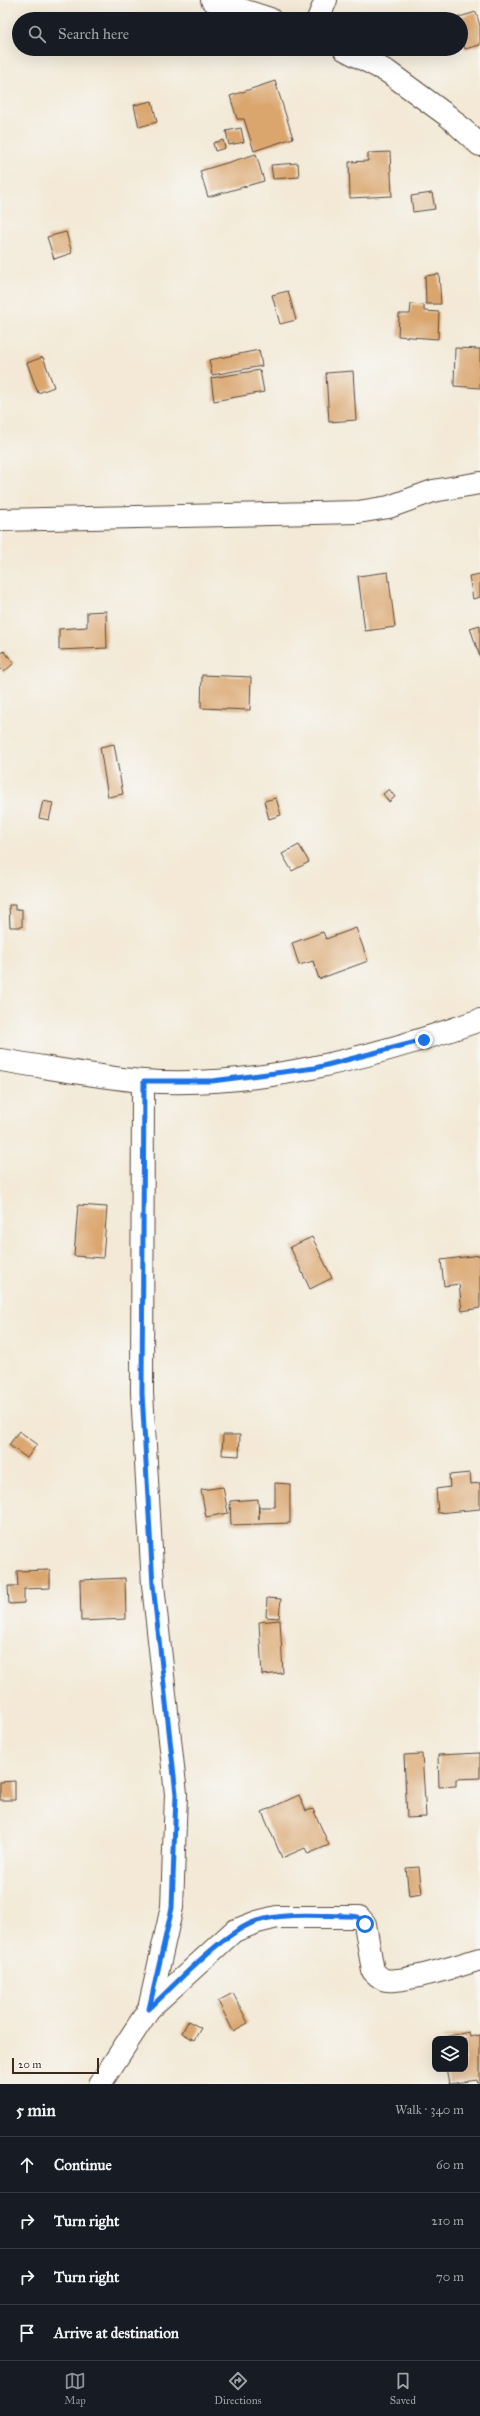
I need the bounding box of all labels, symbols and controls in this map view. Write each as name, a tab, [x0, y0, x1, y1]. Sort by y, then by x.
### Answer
search box	[12, 12, 468, 56]
icon: search	[26, 23, 48, 45]
text: Search here	[58, 25, 129, 43]
route end	[415, 1031, 433, 1049]
route start	[356, 1915, 374, 1933]
map controls	[432, 2036, 468, 2072]
button: layers	[432, 2036, 468, 2072]
scale bar	[12, 2056, 99, 2075]
text: 20 m	[18, 2058, 41, 2071]
text: 5 min	[16, 2100, 56, 2121]
text: Walk · 340 m	[395, 2102, 464, 2118]
icon: ahead	[16, 2154, 38, 2176]
text: Continue	[54, 2156, 112, 2174]
text: 60 m	[436, 2157, 464, 2173]
icon: right	[16, 2210, 38, 2232]
text: Turn right	[54, 2212, 119, 2230]
text: 210 m	[431, 2213, 464, 2229]
icon: right	[16, 2266, 38, 2288]
text: Turn right	[54, 2268, 119, 2286]
text: 70 m	[436, 2269, 464, 2285]
icon: arrive	[16, 2322, 38, 2344]
text: Arrive at destination	[54, 2324, 179, 2342]
tab: Map	[64, 2370, 86, 2407]
tab: Directions	[214, 2370, 262, 2407]
tab: Saved	[390, 2370, 416, 2407]

